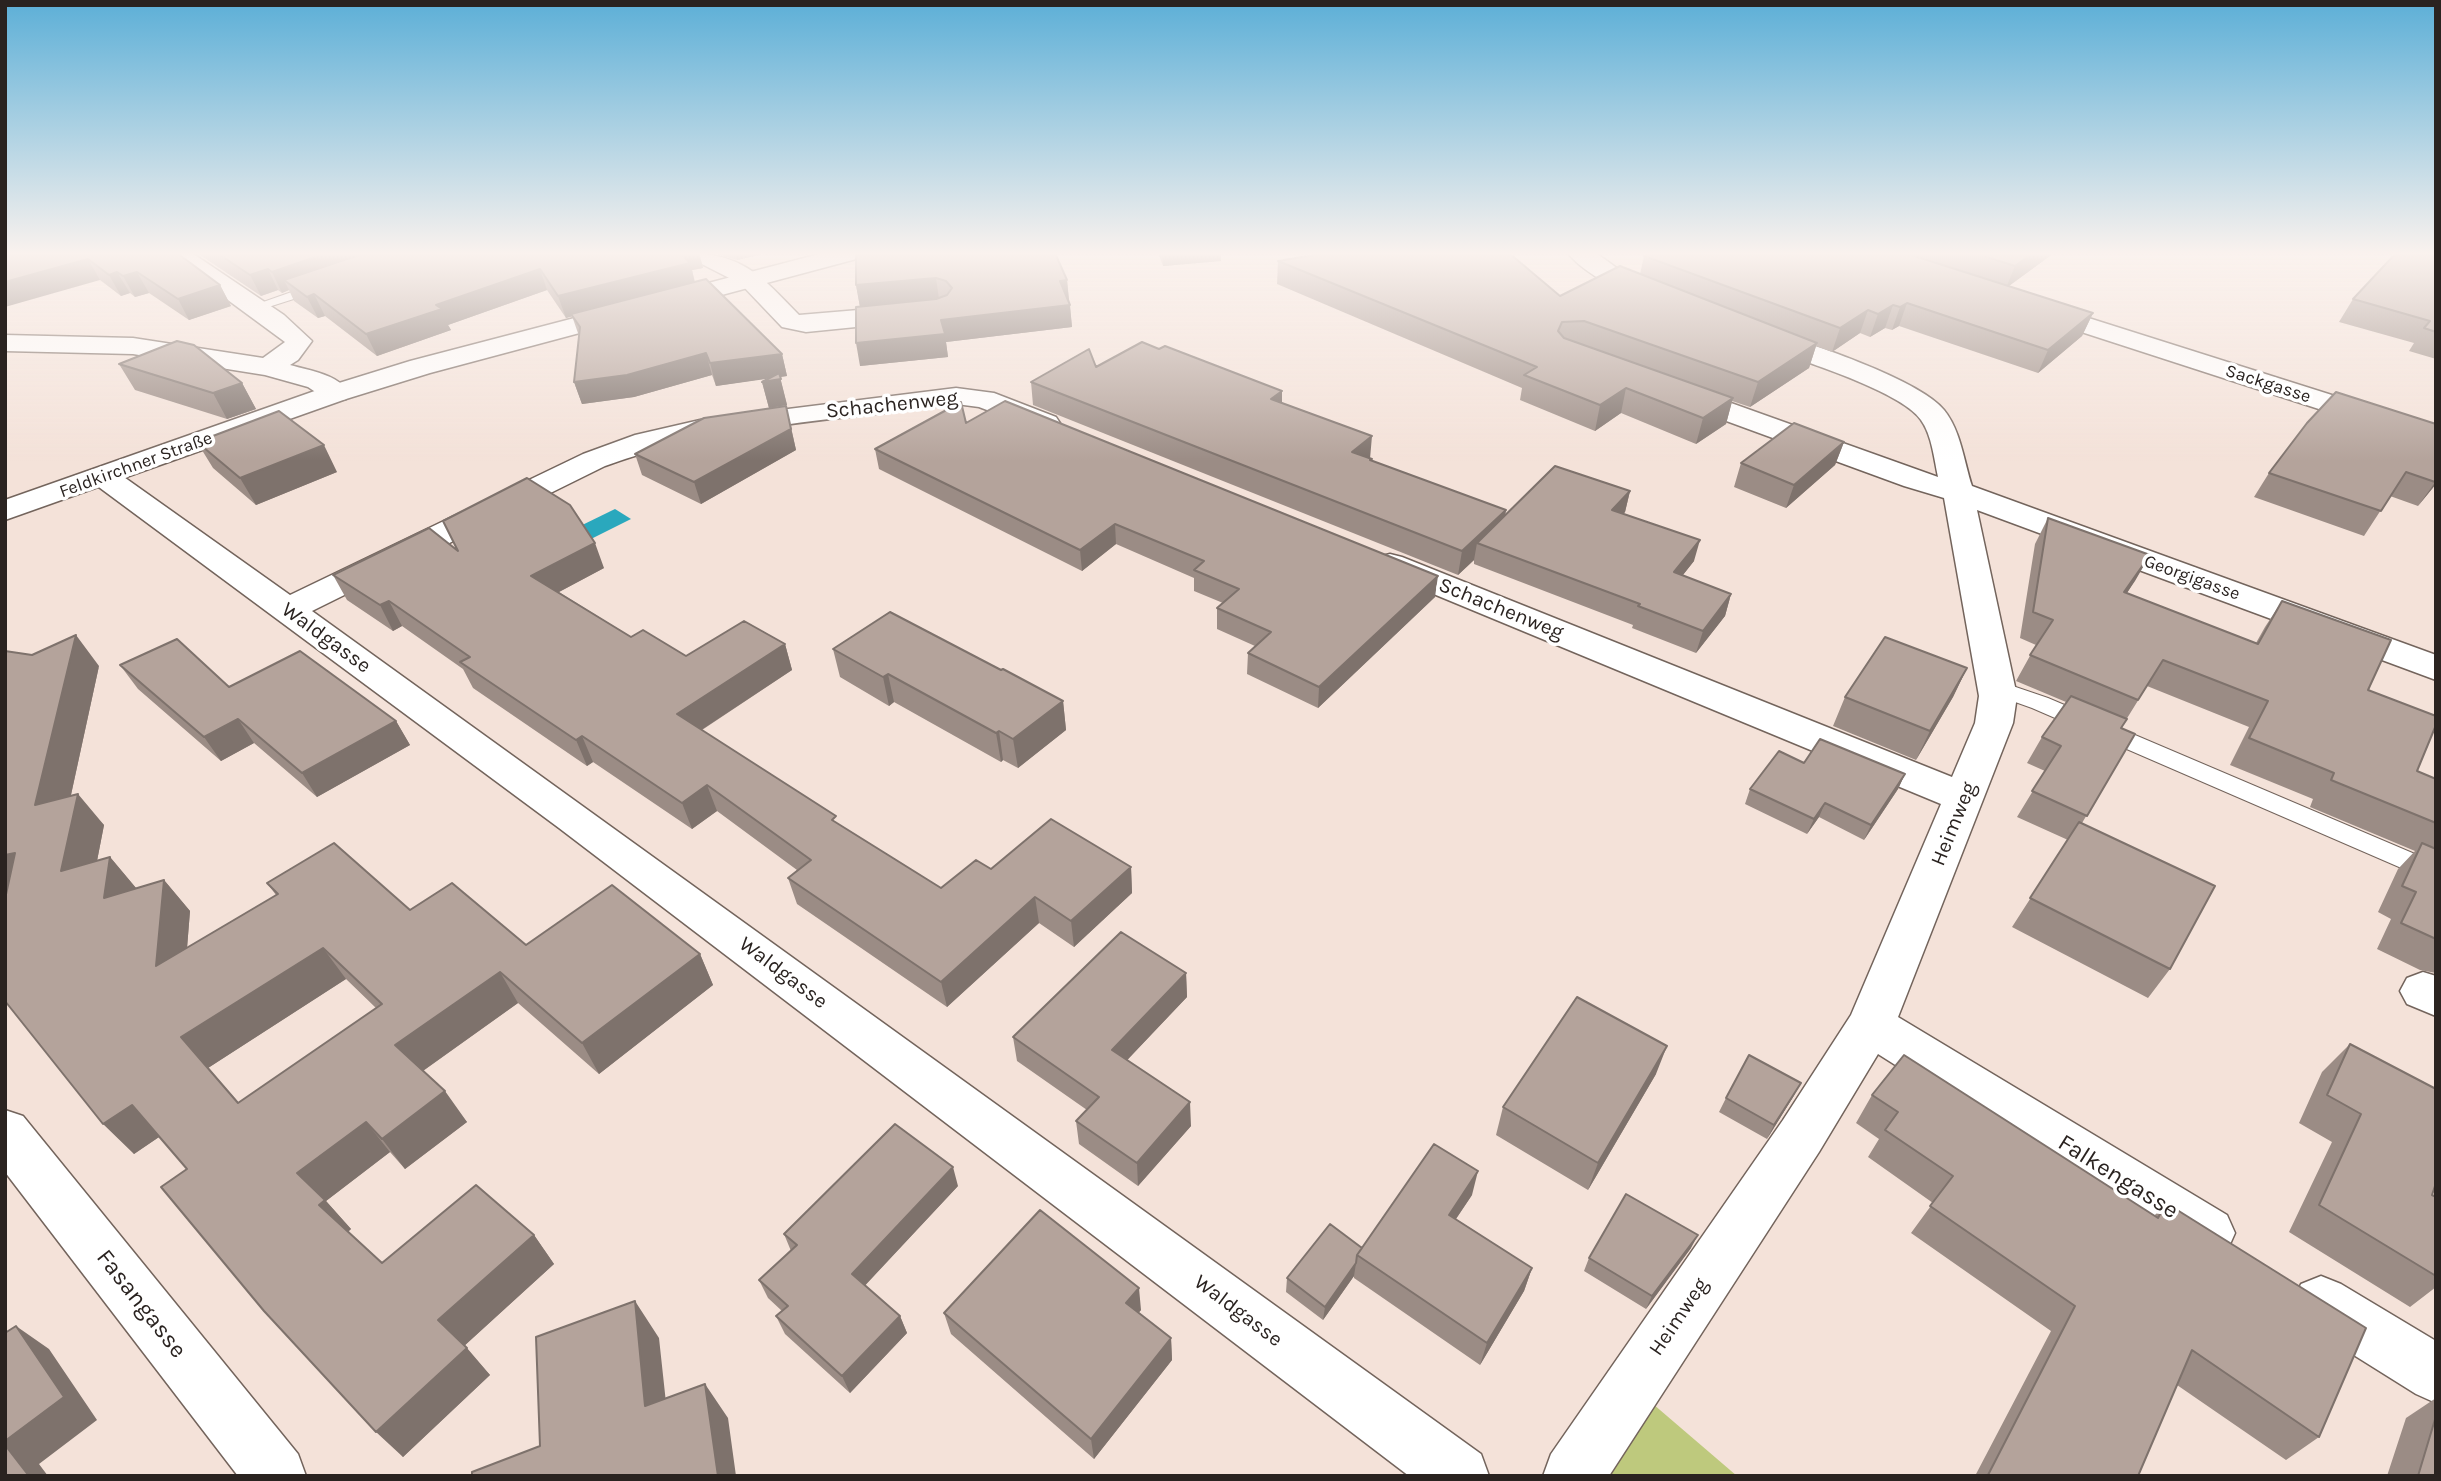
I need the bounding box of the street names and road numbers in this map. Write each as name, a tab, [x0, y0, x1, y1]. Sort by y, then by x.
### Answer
street label: Sackgasse	[2223, 360, 2313, 408]
street label: Schachenweg	[825, 386, 959, 424]
street label: Feldkirchner Straße	[57, 427, 215, 503]
street label: Georgigasse	[2141, 551, 2243, 605]
street label: Schachenweg	[1435, 572, 1567, 646]
street label: Waldgasse	[276, 597, 376, 679]
street label: Heimweg	[1926, 778, 1982, 870]
street label: Waldgasse	[734, 932, 832, 1014]
street label: Falkengasse	[2052, 1129, 2184, 1225]
street label: Fasangasse	[90, 1244, 192, 1364]
street label: Waldgasse	[1189, 1270, 1287, 1352]
street label: Heimweg	[1644, 1273, 1714, 1361]

